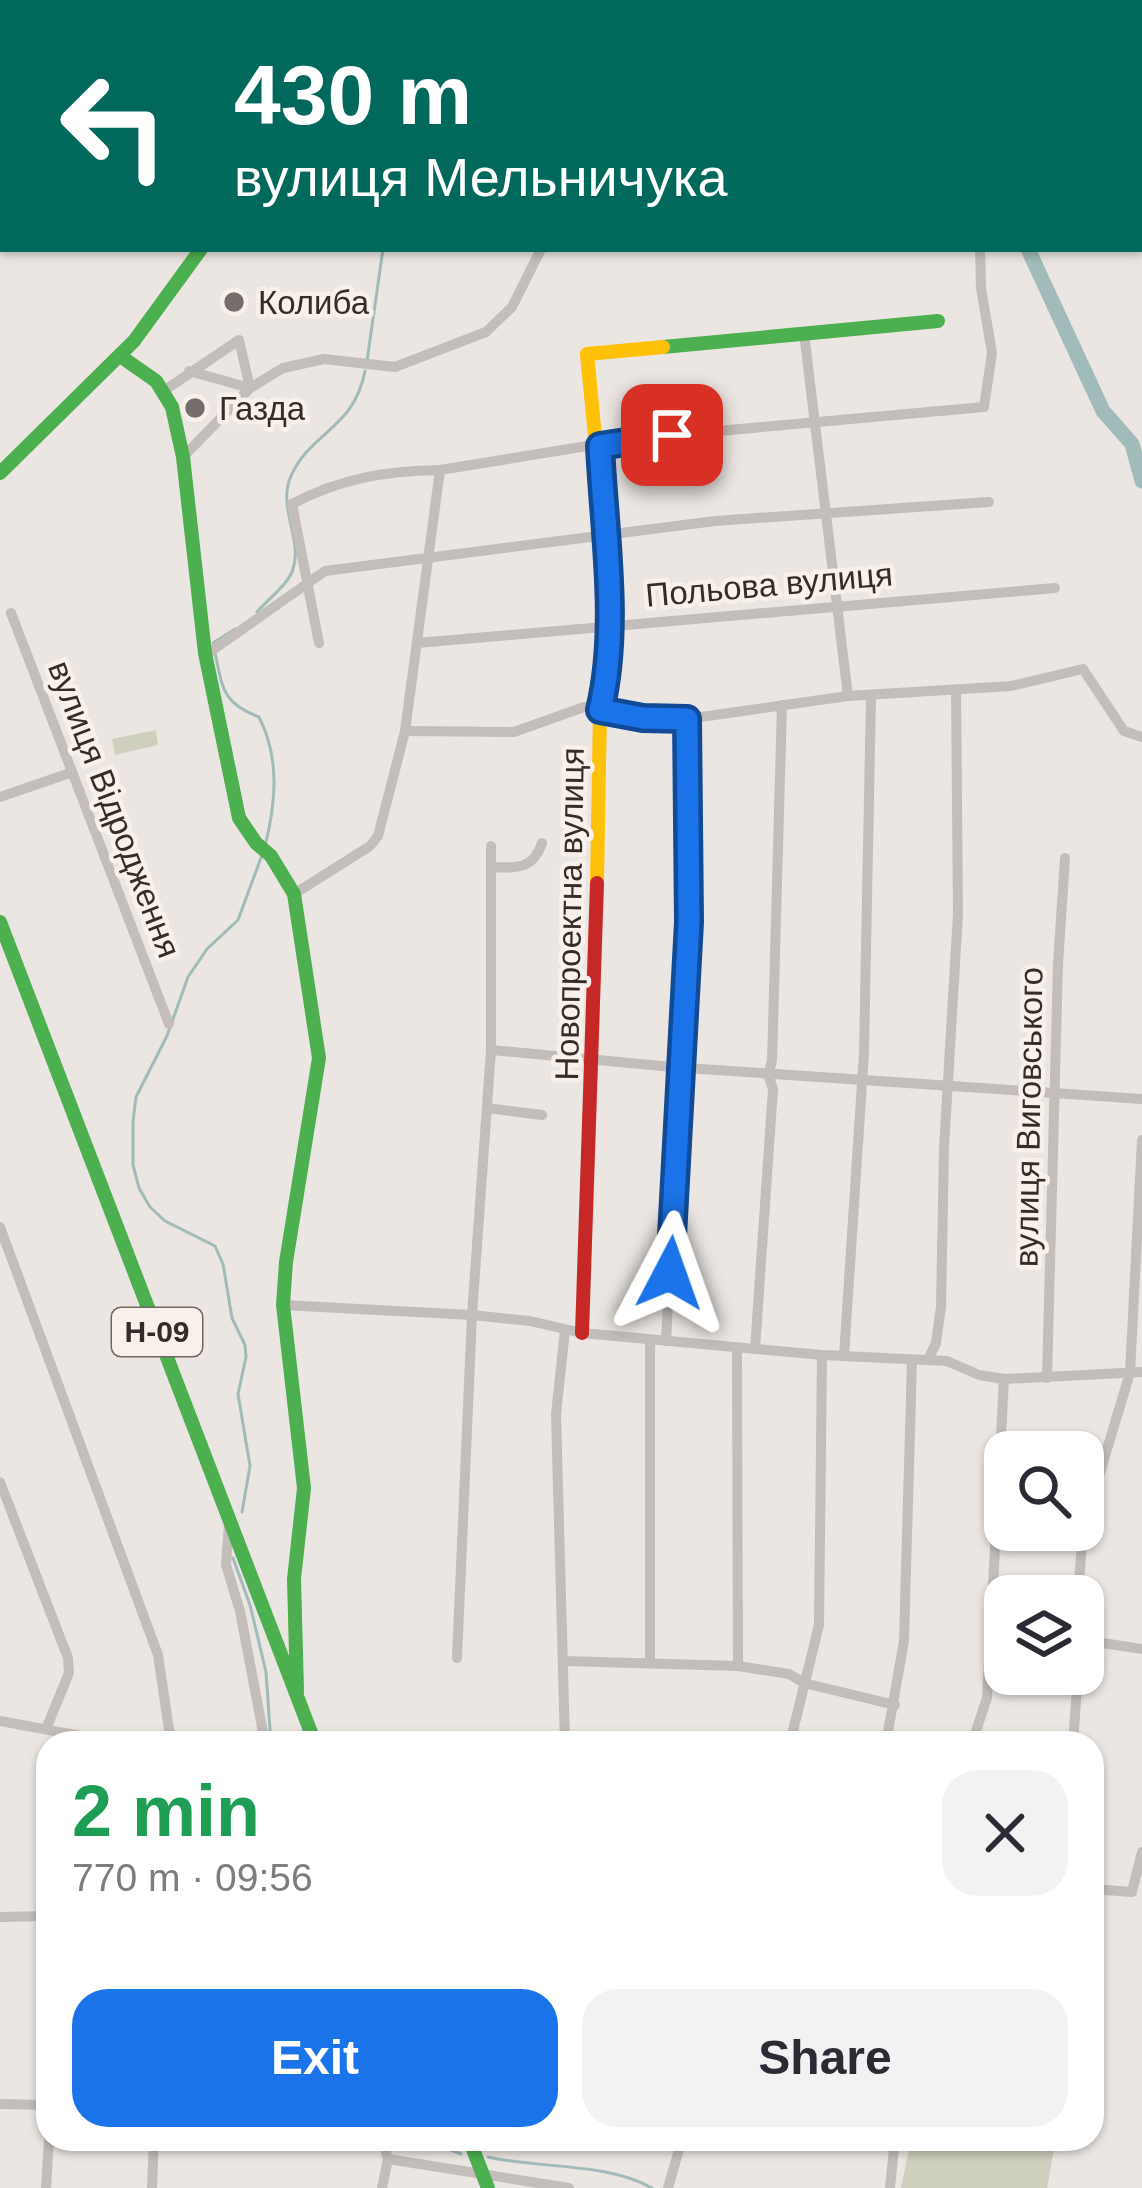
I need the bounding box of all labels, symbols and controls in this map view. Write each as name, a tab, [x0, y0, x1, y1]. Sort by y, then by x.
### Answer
icon: left	[36, 48, 192, 204]
text: 430 m	[234, 48, 472, 142]
text: вулиця Мельничука	[234, 147, 728, 207]
place label: Колиба	[258, 284, 370, 321]
marker: Колиба	[221, 289, 247, 315]
pin	[621, 384, 723, 486]
place label: Газда	[219, 390, 306, 427]
marker: Газда	[182, 395, 208, 421]
icon: arrive	[639, 402, 705, 468]
street label: Польова вулиця	[644, 555, 894, 614]
street label: вулиця Відродження	[41, 656, 188, 963]
street label: Новопроектна вулиця	[548, 747, 591, 1081]
street label: вулиця Виговського	[1007, 967, 1050, 1267]
position arrow	[607, 1210, 733, 1336]
road number: Н-09	[112, 1308, 202, 1356]
map controls	[984, 1431, 1104, 1695]
button: search	[984, 1431, 1104, 1551]
button: layers	[984, 1575, 1104, 1695]
button: close	[942, 1770, 1068, 1896]
text: 2 min	[72, 1771, 260, 1851]
text: 770 m · 09:56	[72, 1856, 313, 1899]
button: Exit	[72, 1989, 558, 2127]
button: Share	[582, 1989, 1068, 2127]

